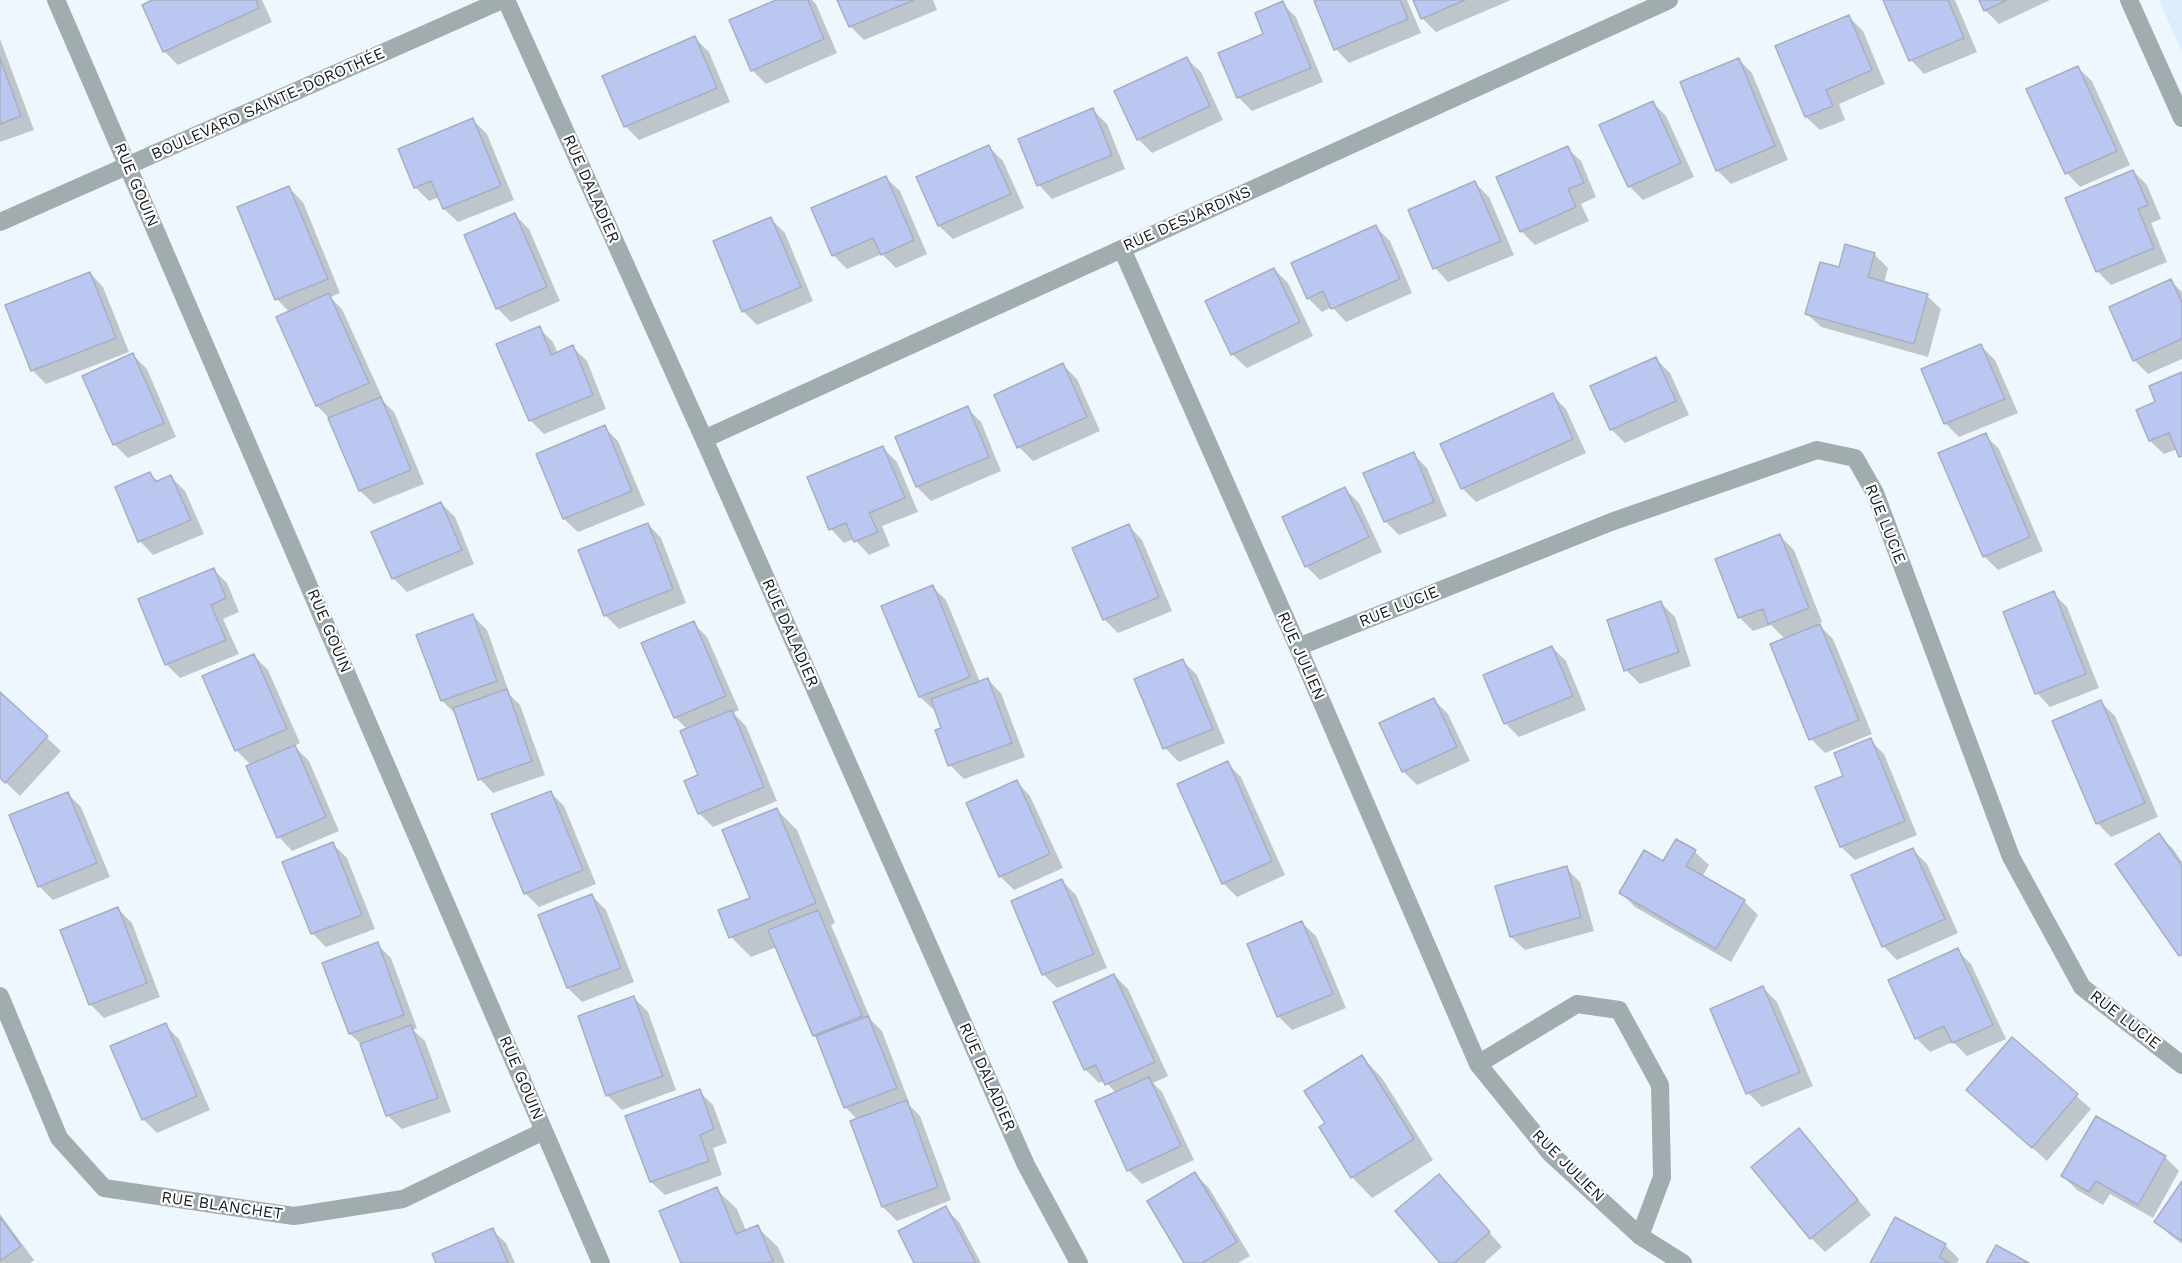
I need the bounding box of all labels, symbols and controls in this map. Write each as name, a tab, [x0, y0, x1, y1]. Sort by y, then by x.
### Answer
street label: BOULEVARD SAINTE-DOROTHÉE	[149, 44, 387, 164]
street label: RUE DALADIER	[559, 132, 623, 246]
street label: RUE GOUIN	[110, 140, 162, 230]
street label: RUE DESJARDINS	[1120, 182, 1254, 256]
street label: RUE LUCIE	[1860, 481, 1910, 567]
street label: RUE DALADIER	[758, 576, 822, 690]
street label: RUE LUCIE	[1356, 582, 1442, 632]
street label: RUE GOUIN	[303, 586, 355, 676]
street label: RUE JULIEN	[1273, 609, 1329, 703]
street label: RUE LUCIE	[2086, 987, 2164, 1053]
street label: RUE DALADIER	[955, 1020, 1019, 1134]
street label: RUE GOUIN	[495, 1033, 547, 1123]
street label: RUE JULIEN	[1528, 1126, 1608, 1206]
street label: RUE BLANCHET	[160, 1188, 284, 1224]

